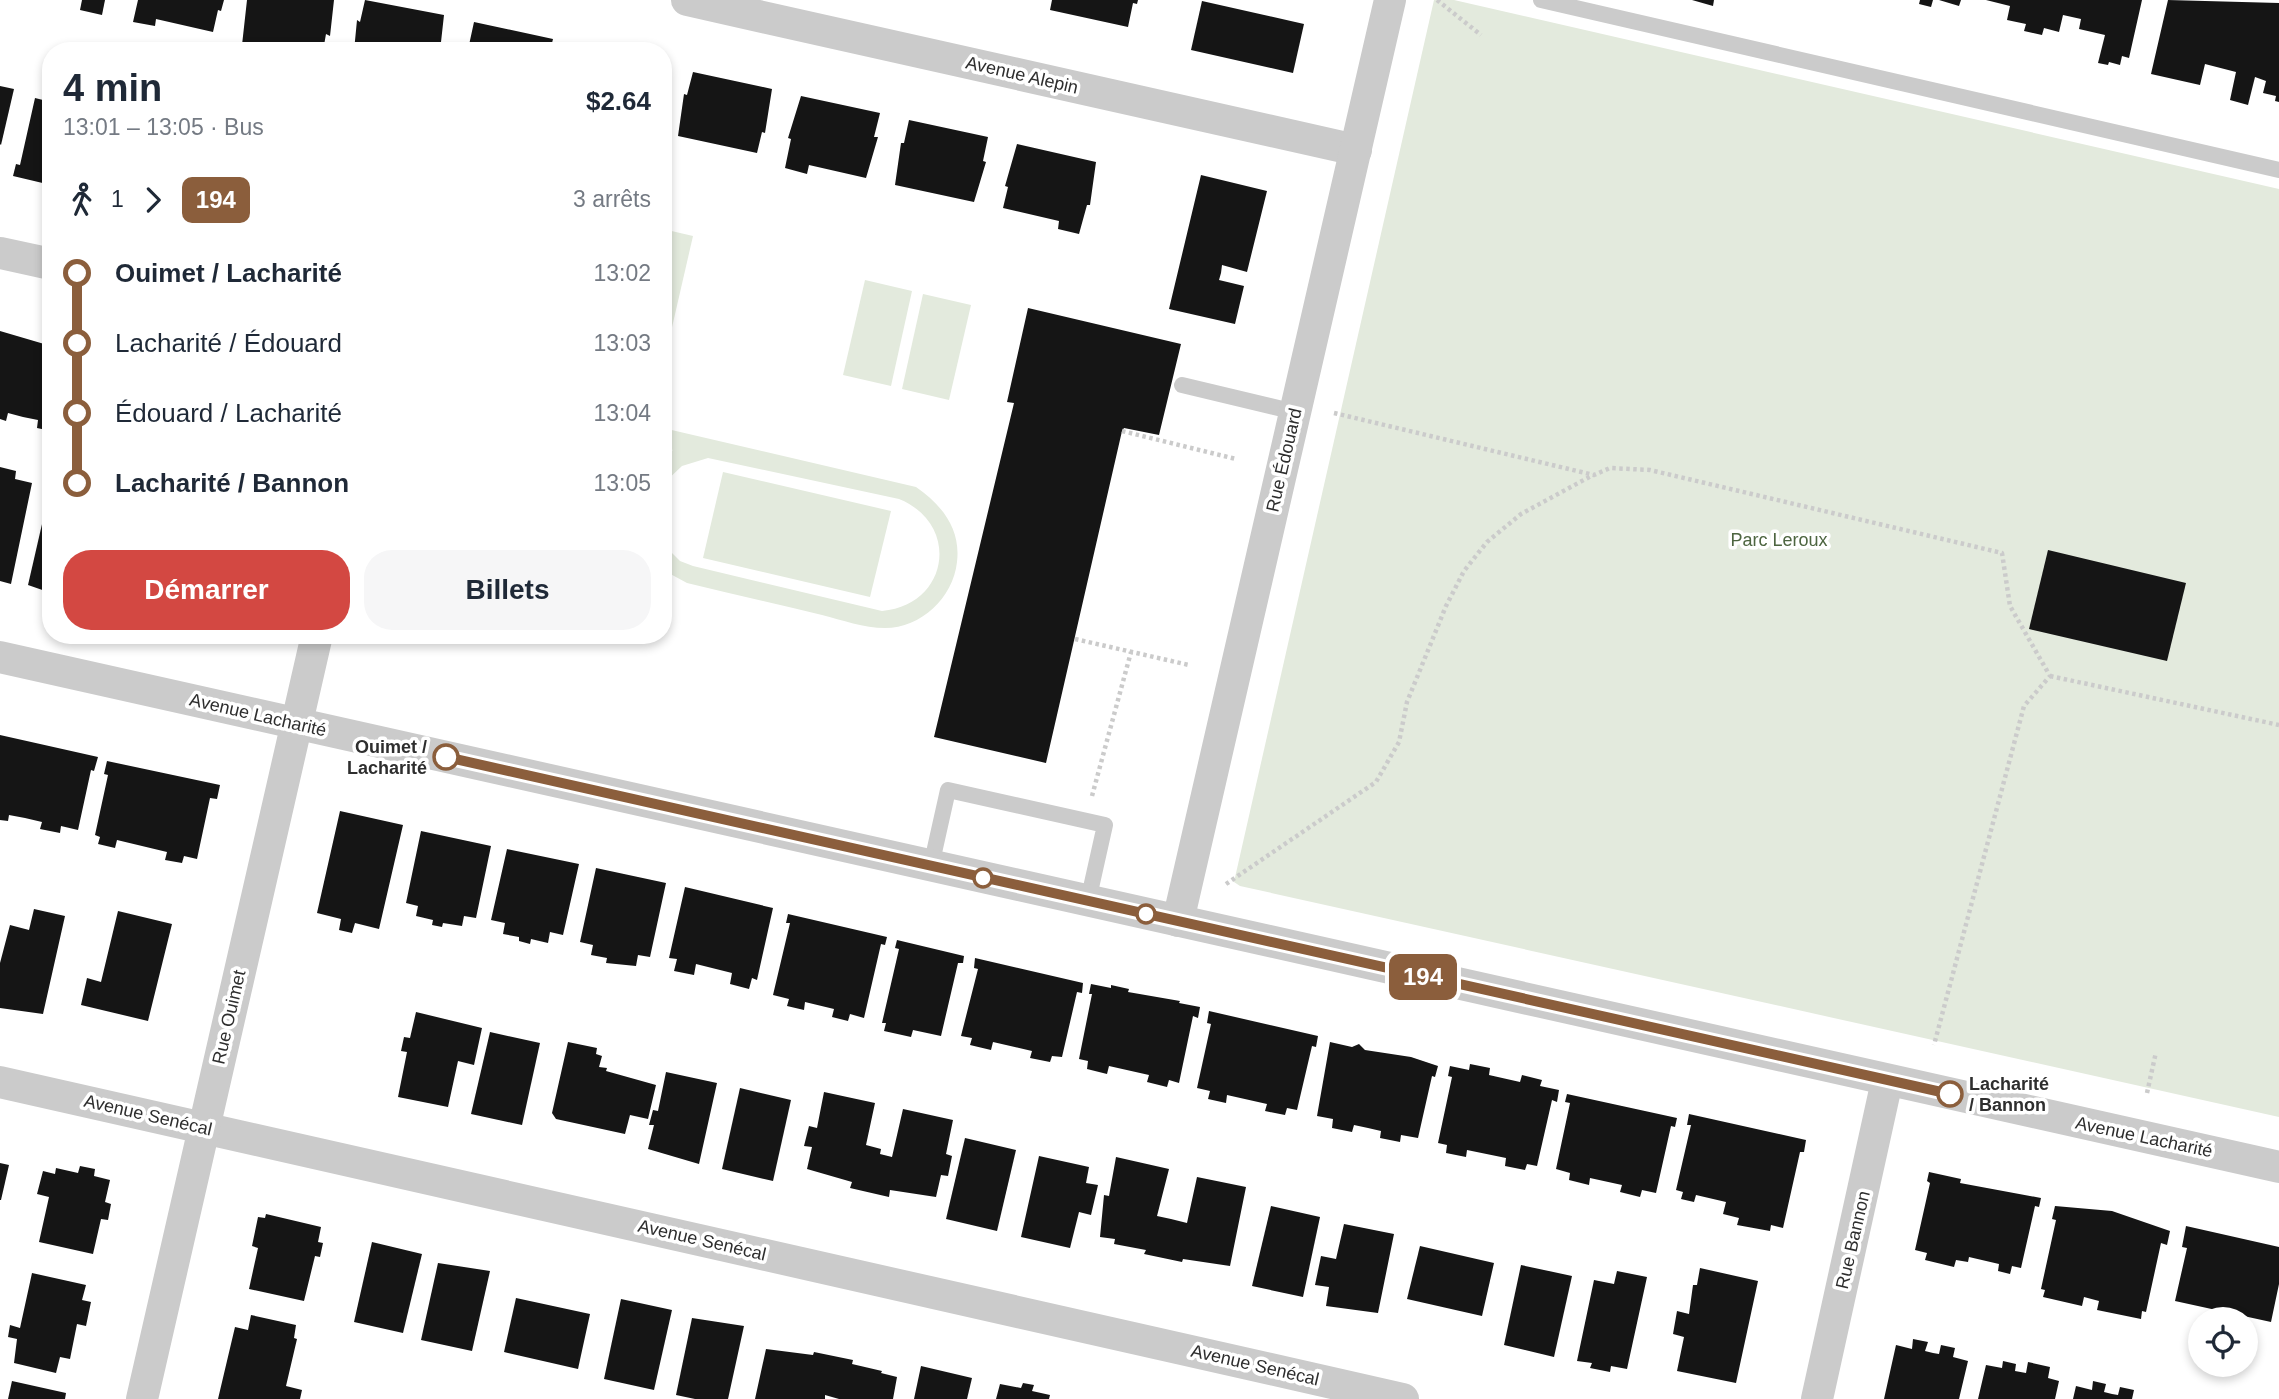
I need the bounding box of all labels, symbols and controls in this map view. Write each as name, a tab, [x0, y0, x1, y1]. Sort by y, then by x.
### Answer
street label: Avenue Alepin	[964, 52, 1080, 98]
text: 4 min	[63, 67, 162, 109]
text: $2.64	[586, 86, 651, 116]
text: 13:01 – 13:05 · Bus	[63, 114, 264, 140]
icon: walk	[63, 181, 101, 219]
icon: forward	[134, 181, 172, 219]
text: 1	[111, 186, 124, 212]
text: 194	[196, 186, 236, 213]
text: 3 arrêts	[573, 186, 651, 212]
text: Ouimet / Lacharité	[115, 258, 342, 288]
text: 13:02	[593, 260, 651, 286]
text: Lacharité / Édouard	[115, 328, 342, 358]
text: 13:03	[593, 330, 651, 356]
text: Édouard / Lacharité	[115, 398, 342, 428]
text: 13:04	[593, 400, 651, 426]
street label: Rue Édouard	[1262, 406, 1306, 514]
text: Lacharité / Bannon	[115, 468, 349, 498]
text: 13:05	[593, 470, 651, 496]
park label: Parc Leroux	[1730, 530, 1828, 550]
button: Démarrer	[63, 550, 350, 630]
button: Billets	[364, 550, 651, 630]
street label: Avenue Lacharité	[188, 690, 328, 740]
place label: Ouimet / Lacharité	[347, 737, 427, 778]
marker: Ouimet / Lacharité	[433, 744, 459, 770]
unlabelled marker	[973, 868, 993, 888]
unlabelled marker	[1136, 904, 1156, 924]
line badge: 194	[1383, 954, 1463, 1000]
text: 194	[1403, 963, 1443, 990]
street label: Rue Ouimet	[208, 968, 250, 1066]
place label: Lacharité / Bannon	[1969, 1074, 2049, 1115]
marker: Lacharité / Bannon	[1937, 1081, 1963, 1107]
street label: Avenue Senécal	[82, 1091, 214, 1139]
street label: Avenue Lacharité	[2074, 1113, 2214, 1161]
street label: Rue Bannon	[1832, 1189, 1874, 1291]
street label: Avenue Senécal	[636, 1216, 768, 1264]
map controls	[2188, 1307, 2258, 1377]
button: locate	[2188, 1307, 2258, 1377]
street label: Avenue Senécal	[1189, 1341, 1321, 1389]

